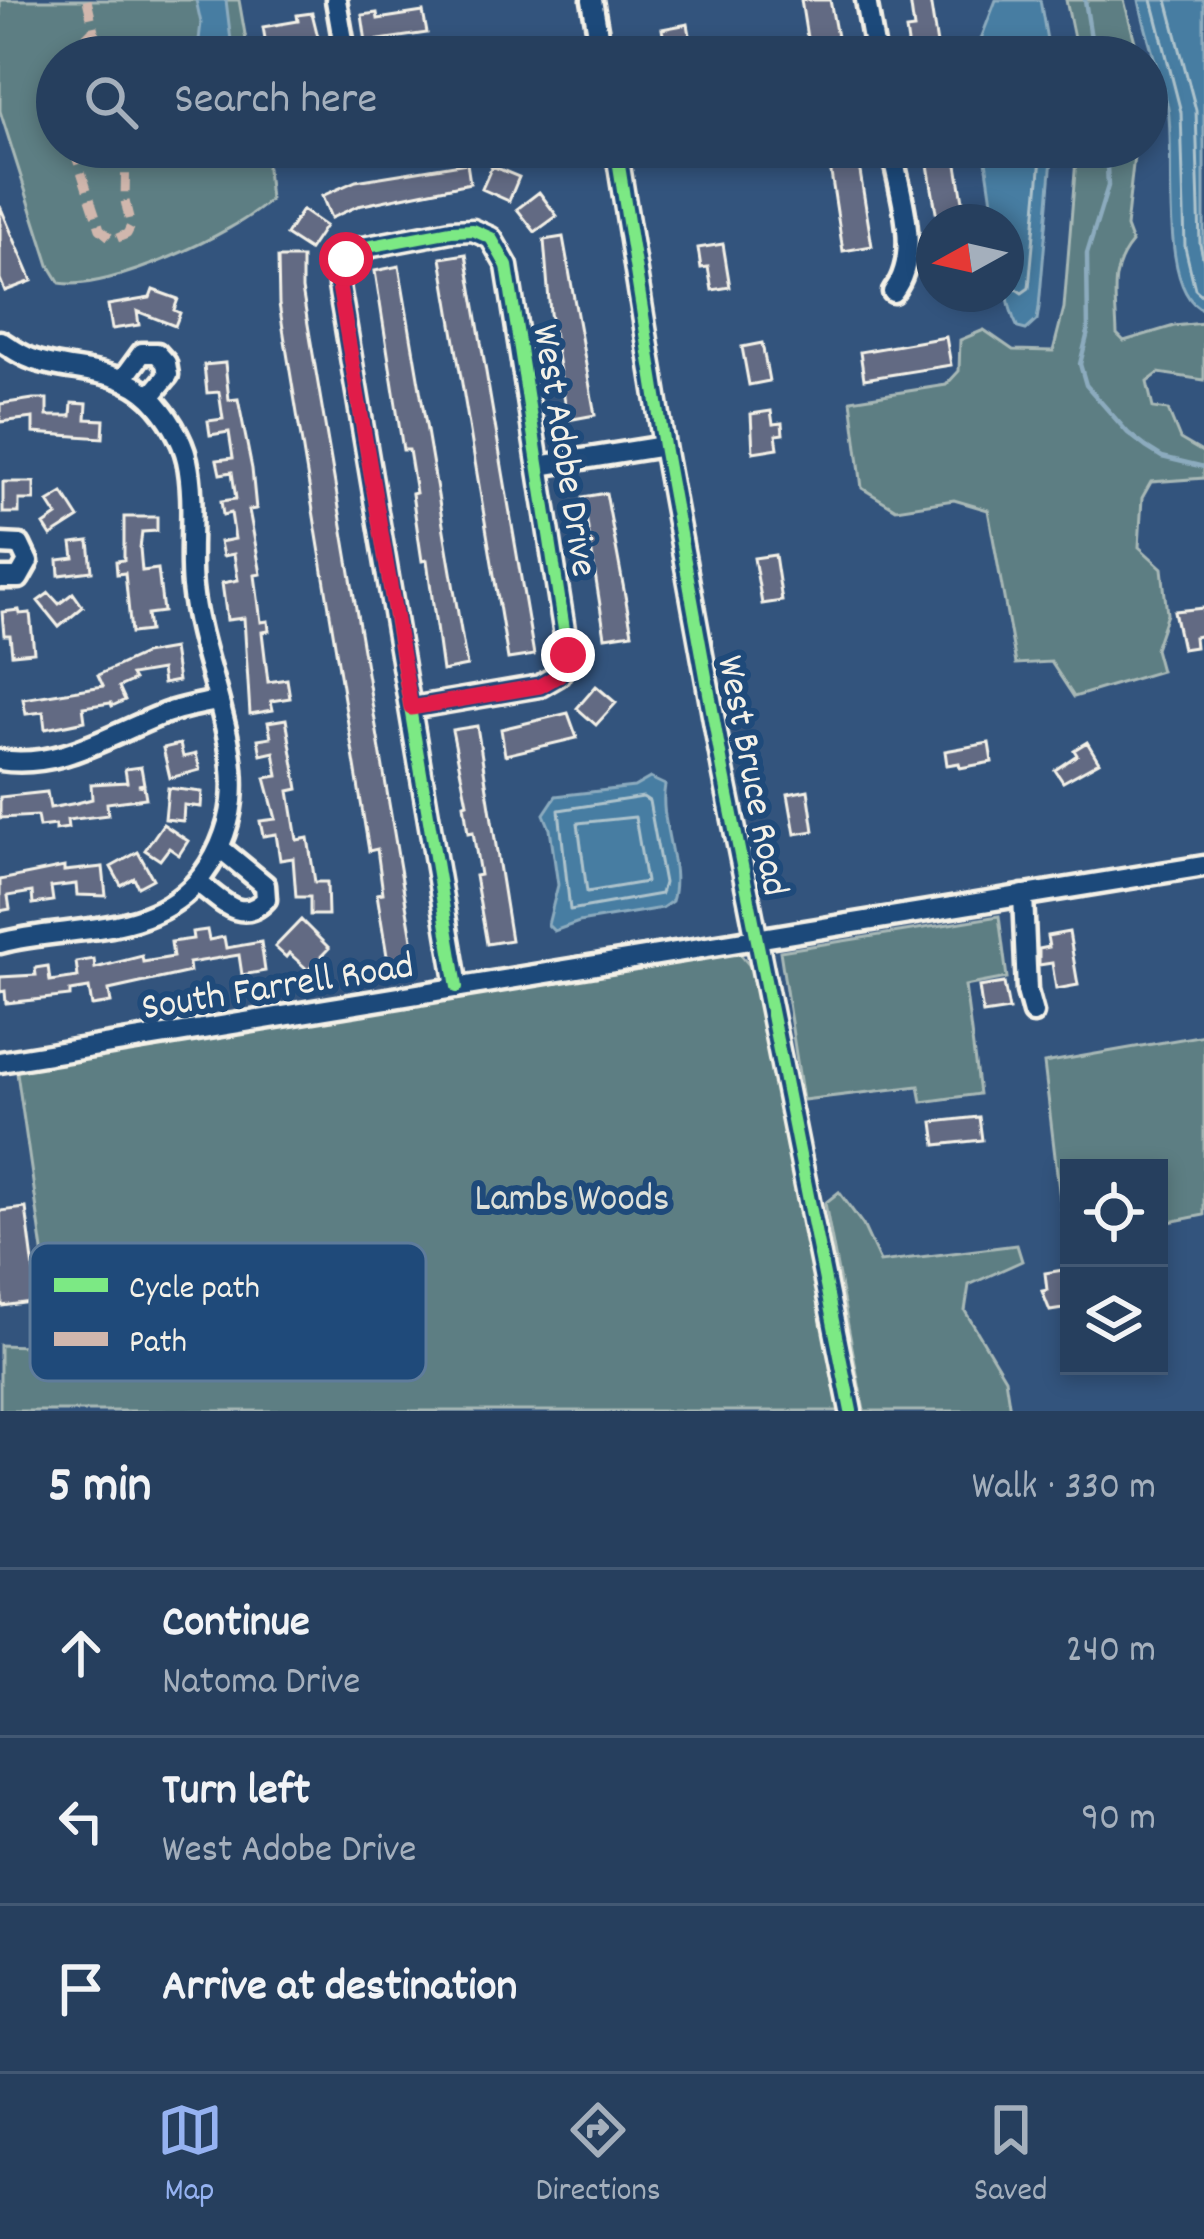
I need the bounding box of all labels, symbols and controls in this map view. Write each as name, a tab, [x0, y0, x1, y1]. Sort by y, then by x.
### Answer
search box	[36, 36, 1168, 168]
icon: search	[78, 69, 144, 135]
text: Search here	[174, 70, 377, 134]
north arrow	[916, 204, 1024, 312]
route start	[319, 232, 373, 286]
street label: West Adobe Drive	[515, 321, 609, 581]
route end	[541, 628, 595, 682]
street label: West Bruce Road	[699, 651, 800, 901]
street label: South Farrell Road	[138, 941, 418, 1038]
map controls	[1060, 1159, 1168, 1375]
button: locate	[1060, 1159, 1168, 1267]
park label: Lambs Woods	[474, 1174, 670, 1229]
legend	[30, 1243, 426, 1381]
text: Cycle path	[129, 1267, 260, 1314]
button: layers	[1060, 1267, 1168, 1375]
text: Path	[129, 1321, 187, 1368]
text: 5 min	[48, 1453, 151, 1525]
text: Walk · 330 m	[972, 1462, 1156, 1517]
text: Continue	[162, 1593, 310, 1657]
icon: ahead	[48, 1620, 114, 1686]
text: 240 m	[1066, 1625, 1156, 1680]
text: Natoma Drive	[162, 1657, 360, 1712]
text: Turn left	[162, 1761, 310, 1825]
icon: left	[48, 1788, 114, 1854]
text: 90 m	[1081, 1793, 1156, 1848]
text: West Adobe Drive	[162, 1825, 416, 1880]
icon: arrive	[48, 1956, 114, 2022]
text: Arrive at destination	[162, 1957, 517, 2021]
tab: Map	[157, 2097, 223, 2216]
tab: Directions	[536, 2097, 661, 2216]
tab: Saved	[974, 2097, 1047, 2216]

